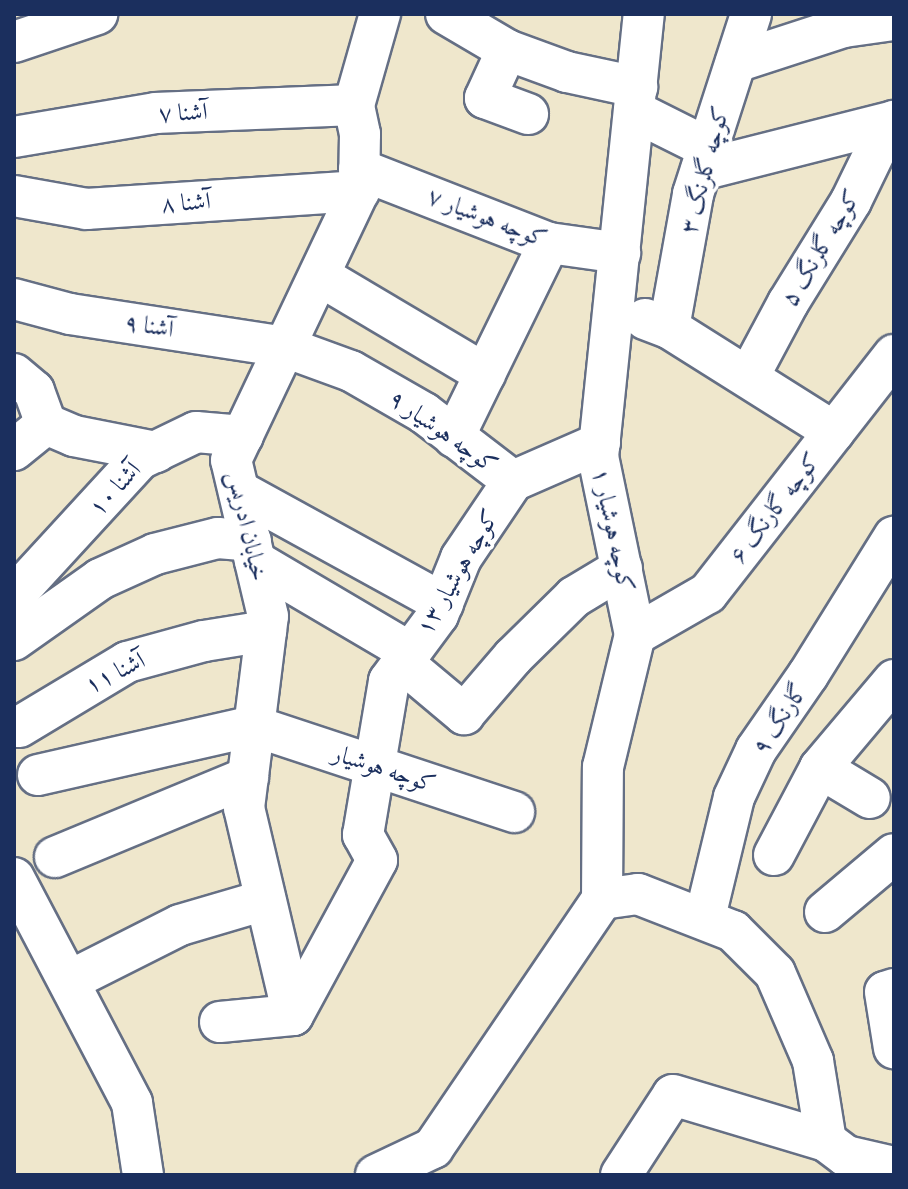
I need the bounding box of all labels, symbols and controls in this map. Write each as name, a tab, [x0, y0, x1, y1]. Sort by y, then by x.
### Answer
street label: آشنا ۷	[158, 97, 208, 129]
street label: کوچه گلرنگ ۳	[674, 103, 736, 237]
street label: کوچه هوشیار ۷	[423, 182, 551, 254]
street label: کوچه گلرنگ ۵	[775, 185, 867, 311]
street label: آشنا ۸	[160, 187, 212, 219]
street label: آشنا ۹	[122, 308, 176, 344]
street label: کوچه هوشیار ۹	[383, 384, 503, 480]
street label: کوچه گارنگ ۶	[723, 447, 827, 569]
street label: آشنا ۱۰	[83, 456, 147, 522]
street label: کوچه هوشیار ۱	[586, 466, 640, 594]
street label: خیابان ادریس	[220, 468, 274, 584]
street label: کوچه هوشیار ۱۳	[411, 504, 505, 640]
street label: آشنا ۱۱	[80, 646, 150, 700]
street label: گارنگ ۹	[746, 678, 814, 760]
street label: کوچه هوشیار	[329, 739, 439, 799]

